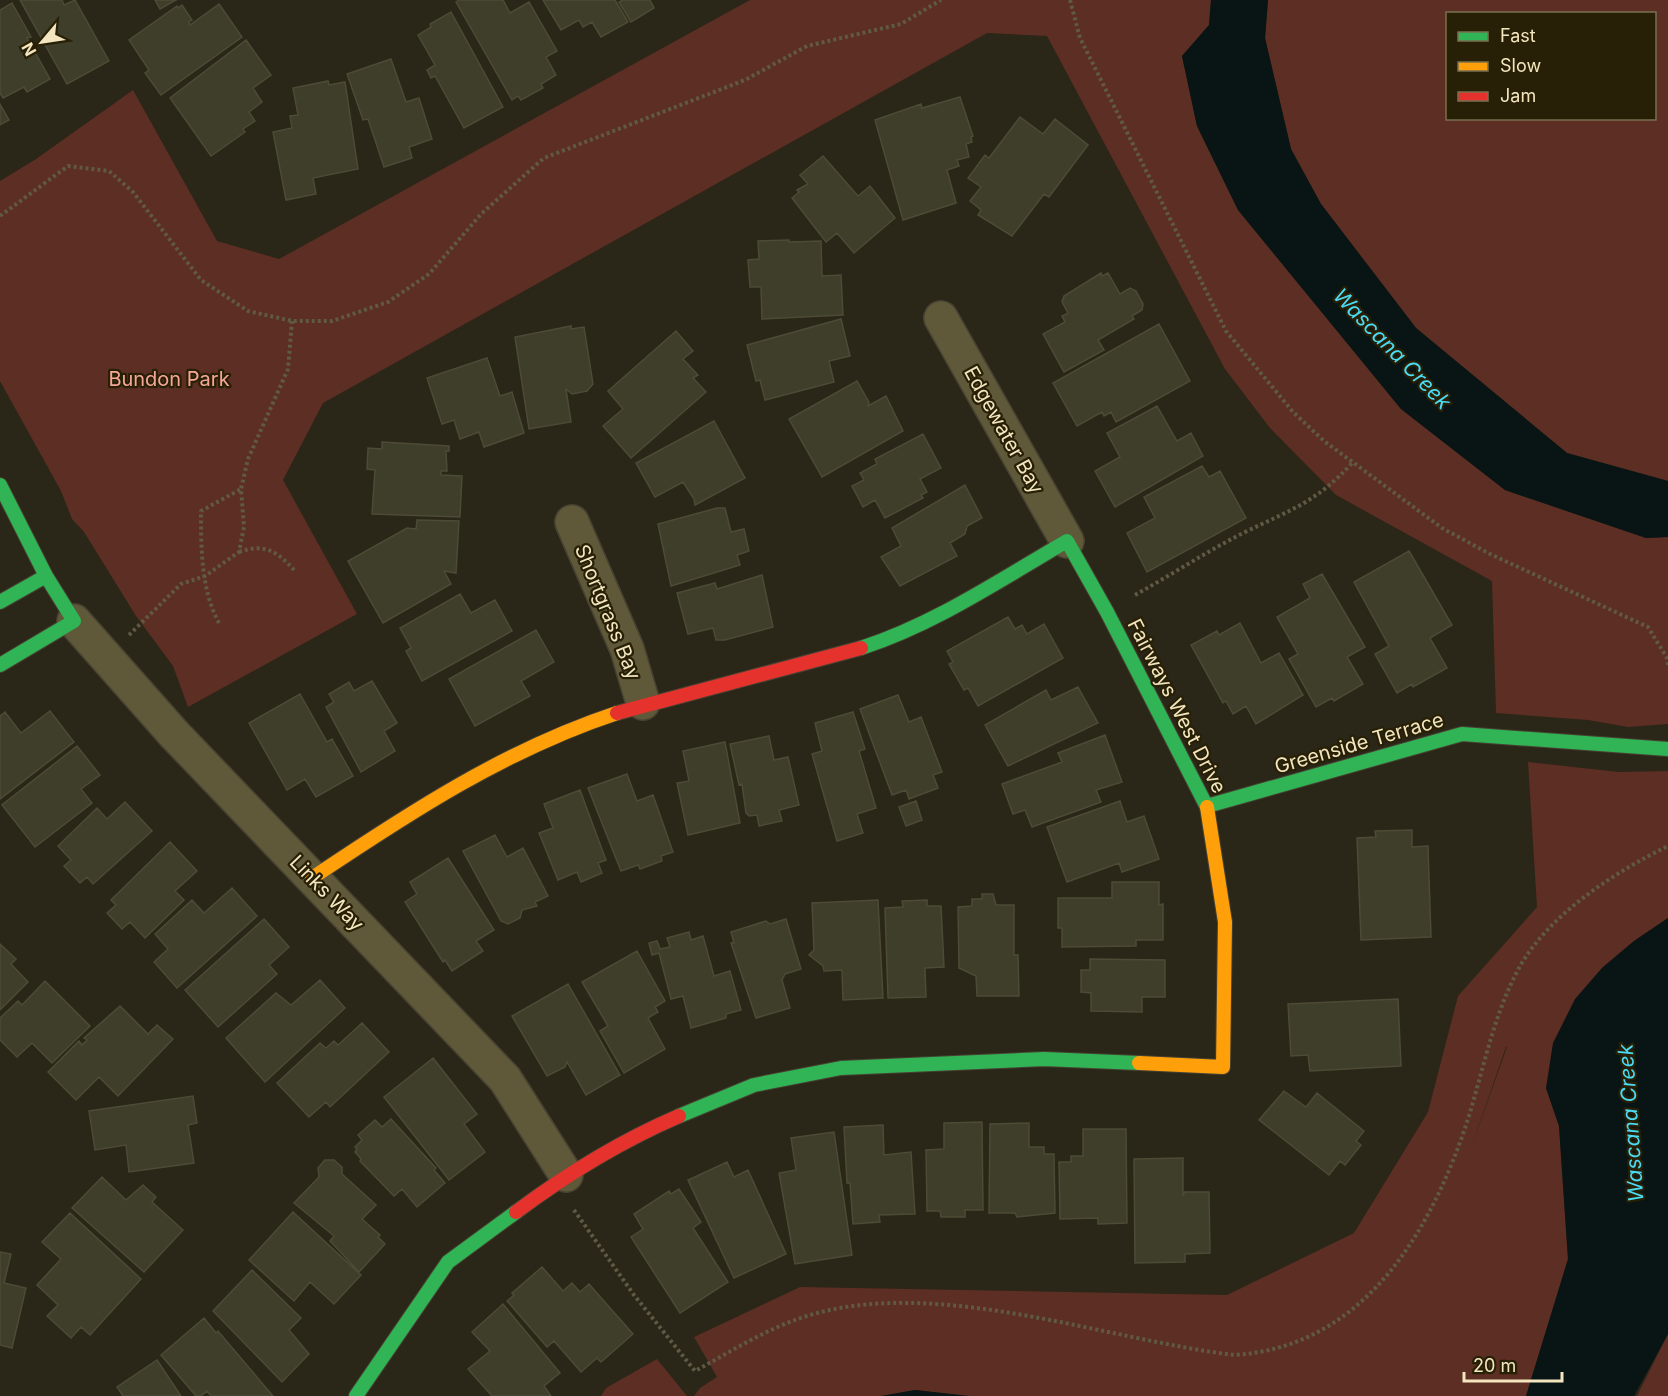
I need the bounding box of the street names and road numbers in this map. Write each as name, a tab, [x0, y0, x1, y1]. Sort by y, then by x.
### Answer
street label: Edgewater Bay	[959, 362, 1049, 498]
street label: Shortgrass Bay	[570, 541, 646, 683]
street label: Fairways West Drive	[1123, 615, 1231, 797]
street label: Greenside Terrace	[1272, 707, 1446, 779]
street label: Links Way	[285, 850, 369, 936]

